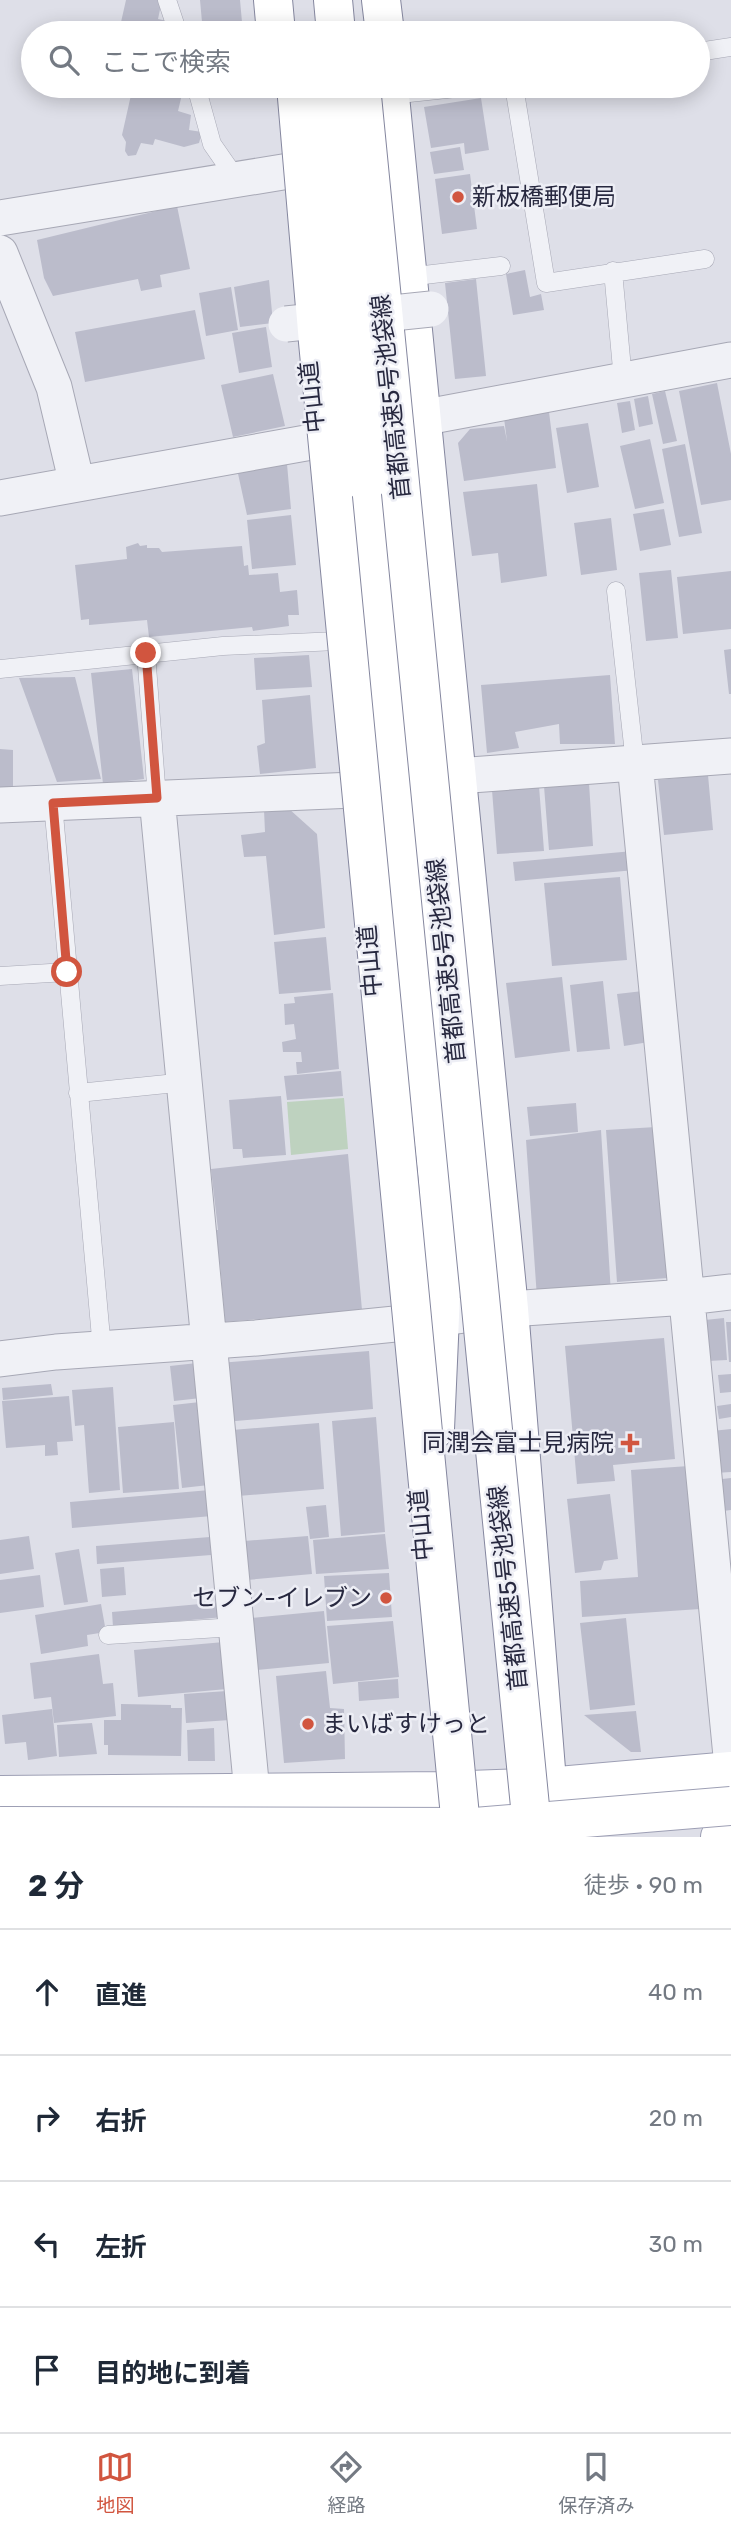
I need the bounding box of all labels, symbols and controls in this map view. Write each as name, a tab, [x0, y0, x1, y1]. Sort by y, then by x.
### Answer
search box	[21, 21, 710, 98]
icon: search	[45, 41, 83, 79]
text: ここで検索	[101, 47, 231, 78]
place label: 新板橋郵便局	[472, 183, 616, 211]
marker: 新板橋郵便局	[450, 189, 466, 205]
street label: 首都高速5号池袋線	[366, 293, 416, 501]
street label: 中山道	[294, 360, 330, 434]
route end	[130, 637, 161, 668]
street label: 首都高速5号池袋線	[421, 857, 471, 1065]
street label: 中山道	[353, 924, 387, 998]
route start	[51, 956, 82, 987]
place label: 同潤会富士見病院	[422, 1429, 614, 1457]
marker: 同潤会富士見病院	[620, 1433, 640, 1453]
street label: 首都高速5号池袋線	[483, 1484, 533, 1692]
street label: 中山道	[404, 1488, 438, 1562]
place label: セブン-イレブン	[192, 1584, 372, 1612]
marker: セブン-イレブン	[378, 1590, 394, 1606]
place label: まいばすけっと	[322, 1710, 490, 1738]
marker: まいばすけっと	[300, 1716, 316, 1732]
text: 2 分	[28, 1868, 84, 1904]
text: 徒歩 · 90 m	[584, 1871, 703, 1899]
icon: ahead	[28, 1973, 66, 2011]
text: 40 m	[648, 1978, 703, 2006]
text: 直進	[95, 1980, 147, 2011]
icon: right	[28, 2099, 66, 2137]
text: 20 m	[649, 2104, 703, 2132]
text: 右折	[95, 2106, 147, 2137]
icon: left	[28, 2225, 66, 2263]
text: 30 m	[648, 2230, 703, 2258]
text: 左折	[95, 2232, 147, 2263]
icon: arrive	[28, 2351, 66, 2389]
text: 目的地に到着	[95, 2358, 251, 2389]
tab: 地図	[96, 2448, 135, 2517]
tab: 経路	[327, 2448, 366, 2517]
tab: 保存済み	[558, 2448, 635, 2517]

